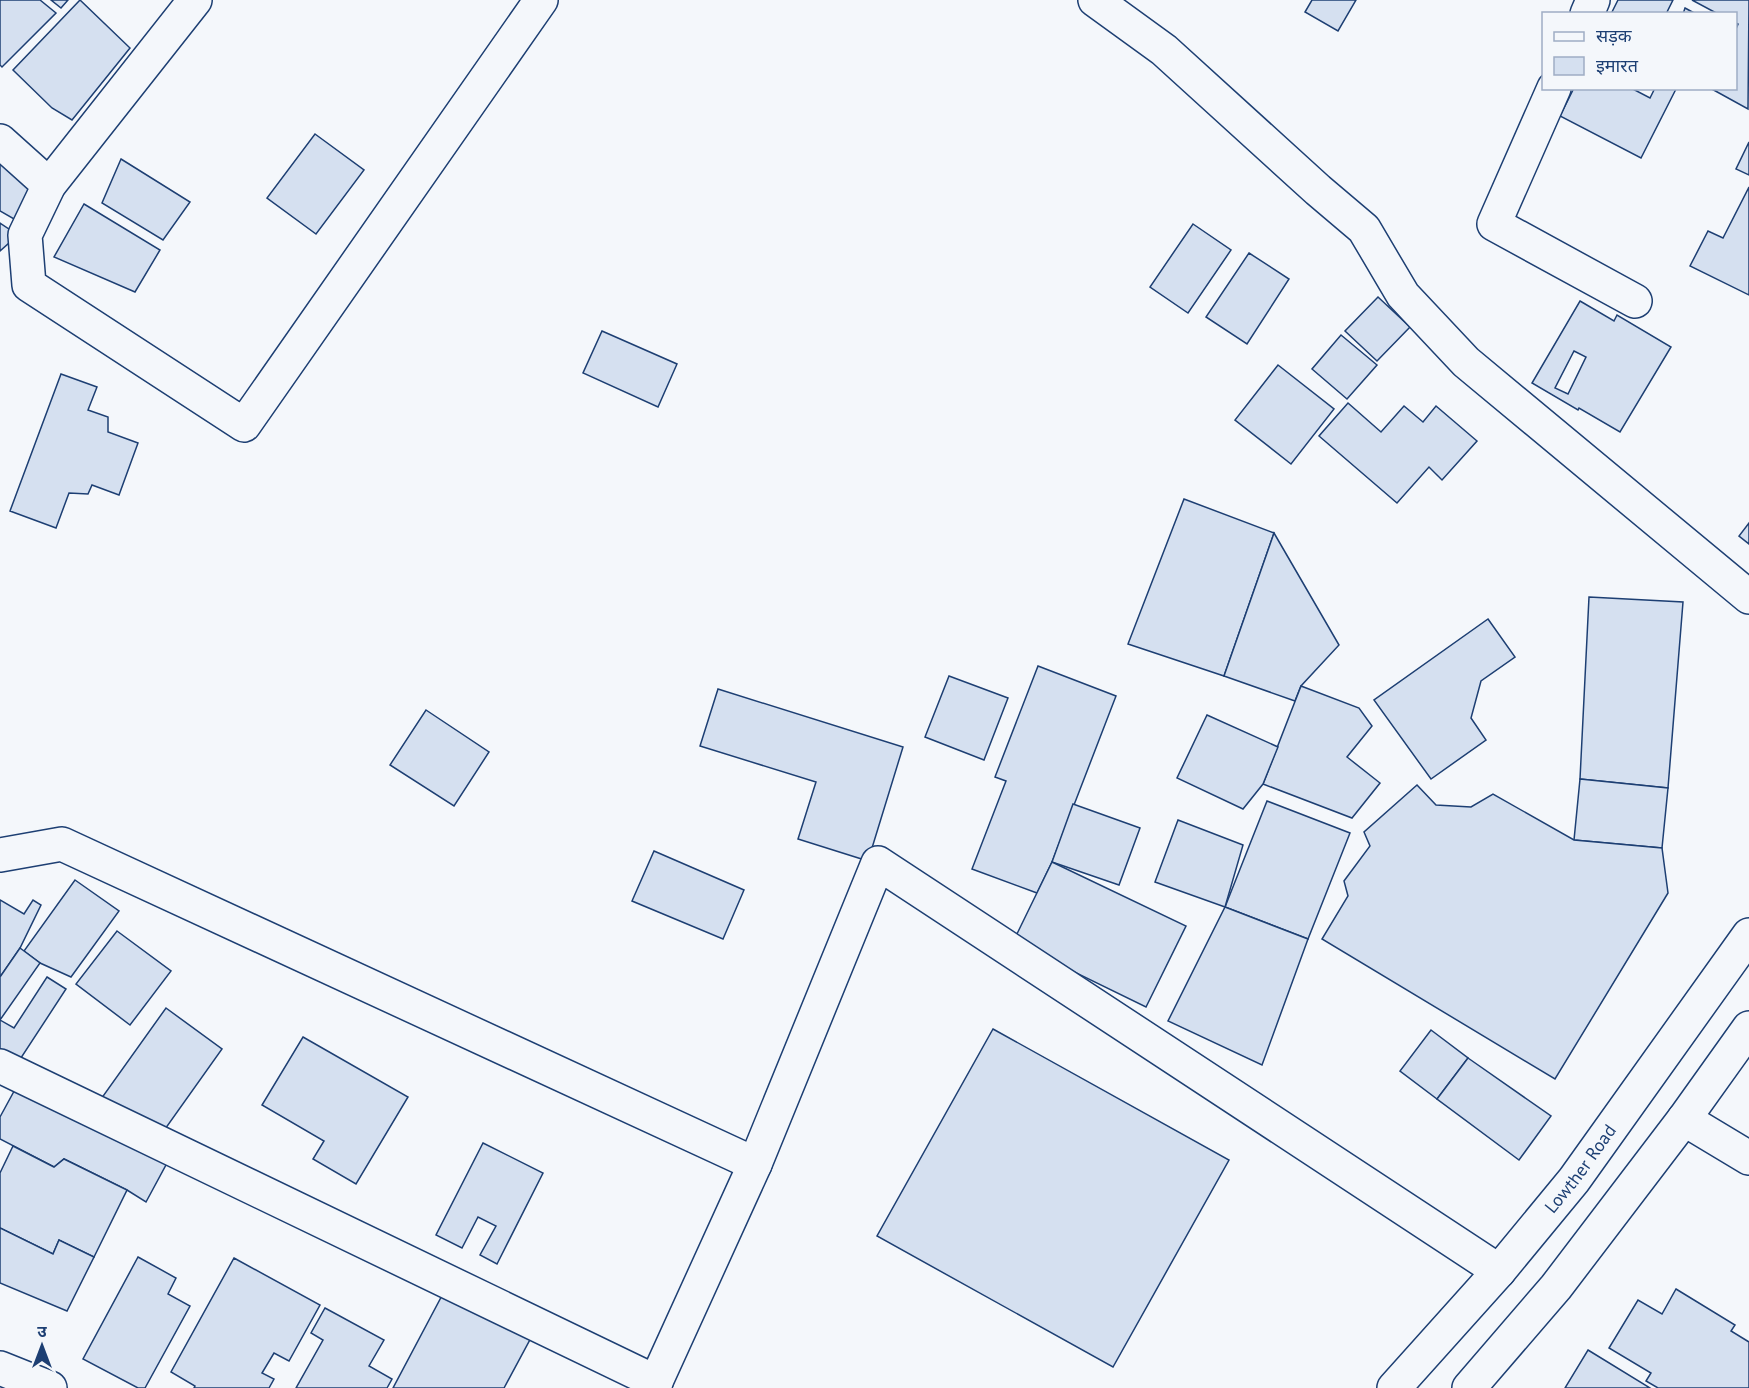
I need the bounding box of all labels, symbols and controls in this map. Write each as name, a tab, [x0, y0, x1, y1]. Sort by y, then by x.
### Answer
legend	[1542, 12, 1737, 90]
text: सड़क	[1596, 24, 1633, 47]
text: इमारत	[1596, 54, 1639, 77]
street label: Lowther Road	[1539, 1120, 1621, 1218]
north arrow	[12, 1316, 72, 1376]
text: उ	[37, 1321, 47, 1341]

